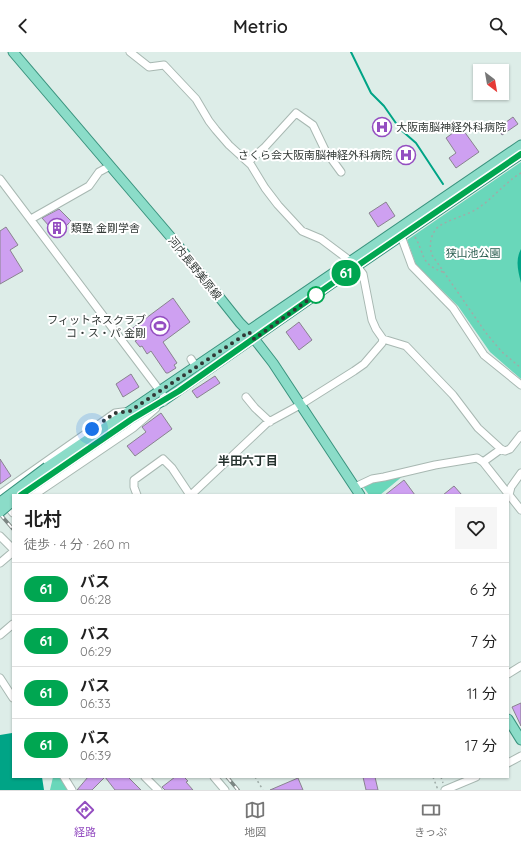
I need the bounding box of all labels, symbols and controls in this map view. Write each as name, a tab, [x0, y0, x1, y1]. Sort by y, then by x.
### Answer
icon: back	[12, 15, 34, 37]
text: Metrio	[233, 15, 288, 38]
icon: search	[487, 15, 509, 37]
north arrow	[473, 64, 509, 100]
map controls	[473, 64, 509, 100]
hospital icon: 大阪南脳神経外科病院	[371, 116, 393, 138]
place label: 大阪南脳神経外科病院	[396, 120, 506, 134]
hospital icon: さくら会大阪南脳神経外科病院	[395, 144, 417, 166]
place label: さくら会大阪南脳神経外科病院	[238, 148, 392, 162]
building icon: 類塾 金剛学舎	[46, 217, 68, 239]
place label: 類塾 金剛学舎	[71, 221, 140, 235]
street label: 河内長野美原線	[165, 234, 225, 302]
park label: 狭山池公園	[446, 246, 501, 260]
line badge: 61	[328, 260, 364, 286]
text: 61	[340, 264, 352, 282]
unlabelled marker	[307, 286, 325, 304]
place label: フィットネスクラブ コ・ス・パ 金剛	[47, 313, 146, 340]
sports icon: フィットネスクラブ コ・ス・パ 金剛	[149, 315, 171, 337]
your location	[82, 419, 102, 439]
district label: 半田六丁目	[218, 453, 278, 468]
text: 北村	[24, 507, 62, 531]
button: heart	[455, 507, 497, 549]
text: 徒歩 · 4 分 · 260 m	[24, 536, 130, 552]
text: バス	[80, 572, 110, 591]
text: 61	[40, 580, 52, 598]
text: 6 分	[470, 580, 497, 599]
text: 06:28	[80, 591, 111, 607]
text: バス	[80, 624, 110, 643]
text: 61	[40, 632, 52, 650]
text: 7 分	[470, 632, 497, 651]
text: 06:29	[80, 643, 112, 659]
text: バス	[80, 676, 110, 695]
text: 61	[40, 684, 52, 702]
text: 11 分	[467, 684, 497, 703]
text: 06:33	[80, 695, 111, 711]
text: バス	[80, 728, 110, 747]
text: 61	[40, 736, 52, 754]
text: 17 分	[465, 736, 497, 755]
text: 06:39	[80, 747, 111, 763]
tab: 経路	[74, 799, 96, 839]
tab: 地図	[244, 799, 266, 839]
tab: きっぷ	[414, 799, 447, 839]

